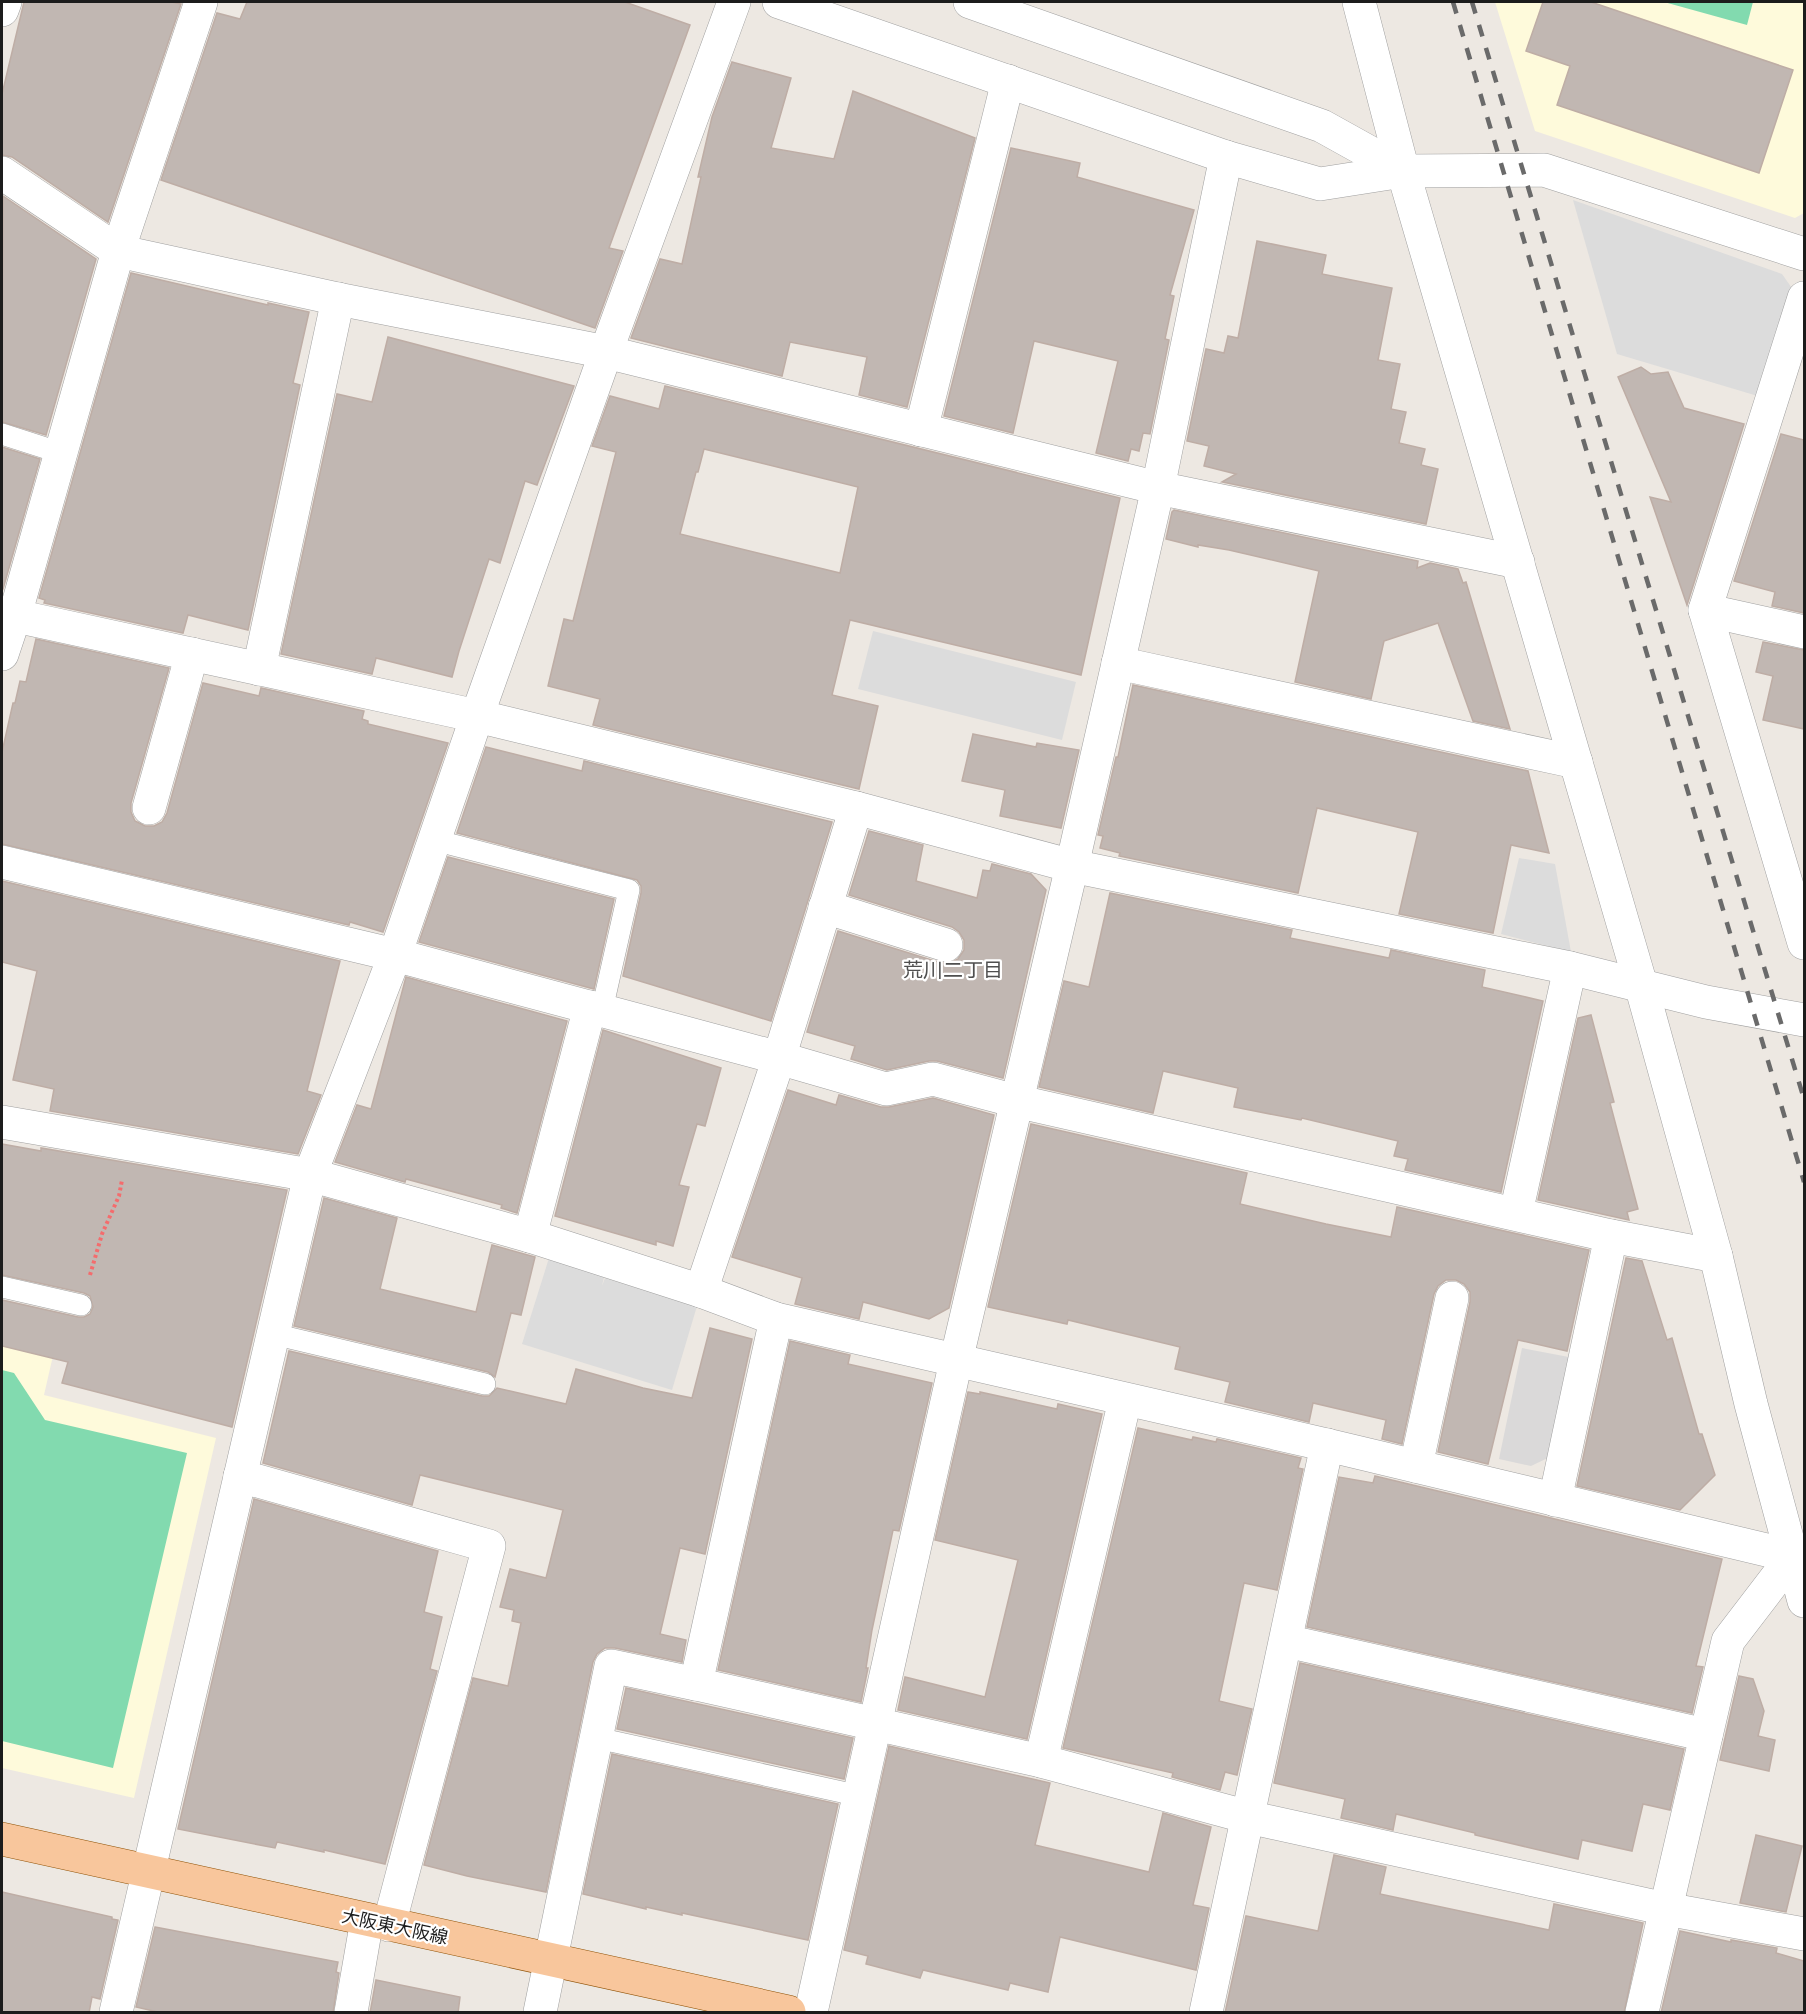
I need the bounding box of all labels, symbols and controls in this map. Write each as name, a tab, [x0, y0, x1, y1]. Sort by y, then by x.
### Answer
district label: 荒川二丁目	[903, 958, 1003, 981]
street label: 大阪東大阪線	[340, 1905, 450, 1947]

